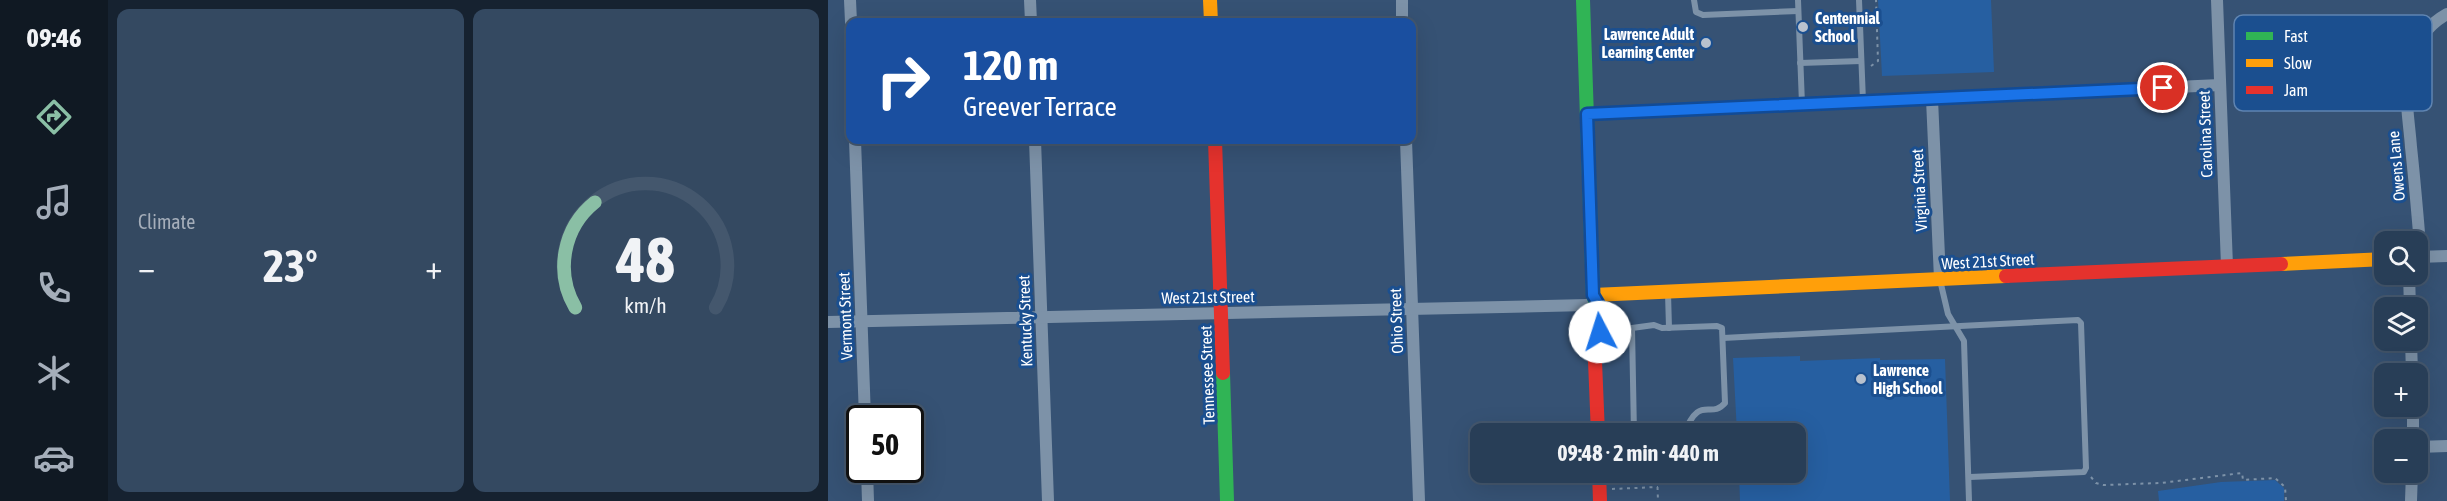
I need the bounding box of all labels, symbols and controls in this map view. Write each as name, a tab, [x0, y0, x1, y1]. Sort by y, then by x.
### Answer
place label: Centennial School	[1815, 9, 1881, 45]
legend	[2234, 15, 2432, 111]
marker: Centennial School	[1796, 20, 1810, 34]
text: 09:46	[26, 22, 82, 53]
place label: Lawrence Adult Learning Center	[1601, 25, 1694, 61]
text: Fast	[2284, 27, 2308, 45]
marker: Lawrence Adult Learning Center	[1699, 36, 1713, 50]
text: 120 m	[963, 41, 1058, 89]
icon: right	[864, 42, 942, 120]
text: Slow	[2284, 54, 2312, 72]
pin	[2137, 62, 2188, 113]
icon: arrive	[2146, 71, 2179, 104]
text: Jam	[2284, 81, 2308, 99]
street label: Carolina Street	[2194, 90, 2216, 178]
text: Greever Terrace	[963, 91, 1117, 122]
icon: directions	[33, 96, 75, 138]
street label: Owens Lane	[2384, 130, 2408, 202]
street label: Virginia Street	[1908, 148, 1931, 232]
icon: music	[33, 181, 75, 223]
text: Climate	[138, 210, 195, 233]
text: 48	[615, 224, 675, 295]
map controls	[2374, 231, 2428, 483]
button: search	[2374, 231, 2428, 285]
text: 23°	[263, 240, 318, 292]
text: −	[138, 248, 155, 286]
text: +	[425, 248, 442, 286]
street label: West 21st Street	[1941, 250, 2036, 272]
icon: phone	[33, 267, 75, 309]
street label: Vermont Street	[834, 271, 856, 360]
street label: Kentucky Street	[1014, 274, 1037, 367]
street label: West 21st Street	[1161, 287, 1255, 307]
street label: Ohio Street	[1386, 288, 1406, 354]
text: km/h	[624, 293, 667, 318]
button: layers	[2374, 297, 2428, 351]
position arrow	[1568, 300, 1632, 364]
street label: Tennessee Street	[1196, 325, 1218, 425]
icon: climate	[33, 352, 75, 394]
place label: Lawrence High School	[1873, 361, 1943, 397]
button: +	[2374, 363, 2428, 417]
marker: Lawrence High School	[1854, 372, 1868, 386]
speed limit sign: 50	[846, 405, 924, 483]
button: −	[2374, 429, 2428, 483]
icon: car	[33, 437, 75, 479]
text: 09:48 · 2 min · 440 m	[1557, 440, 1719, 466]

